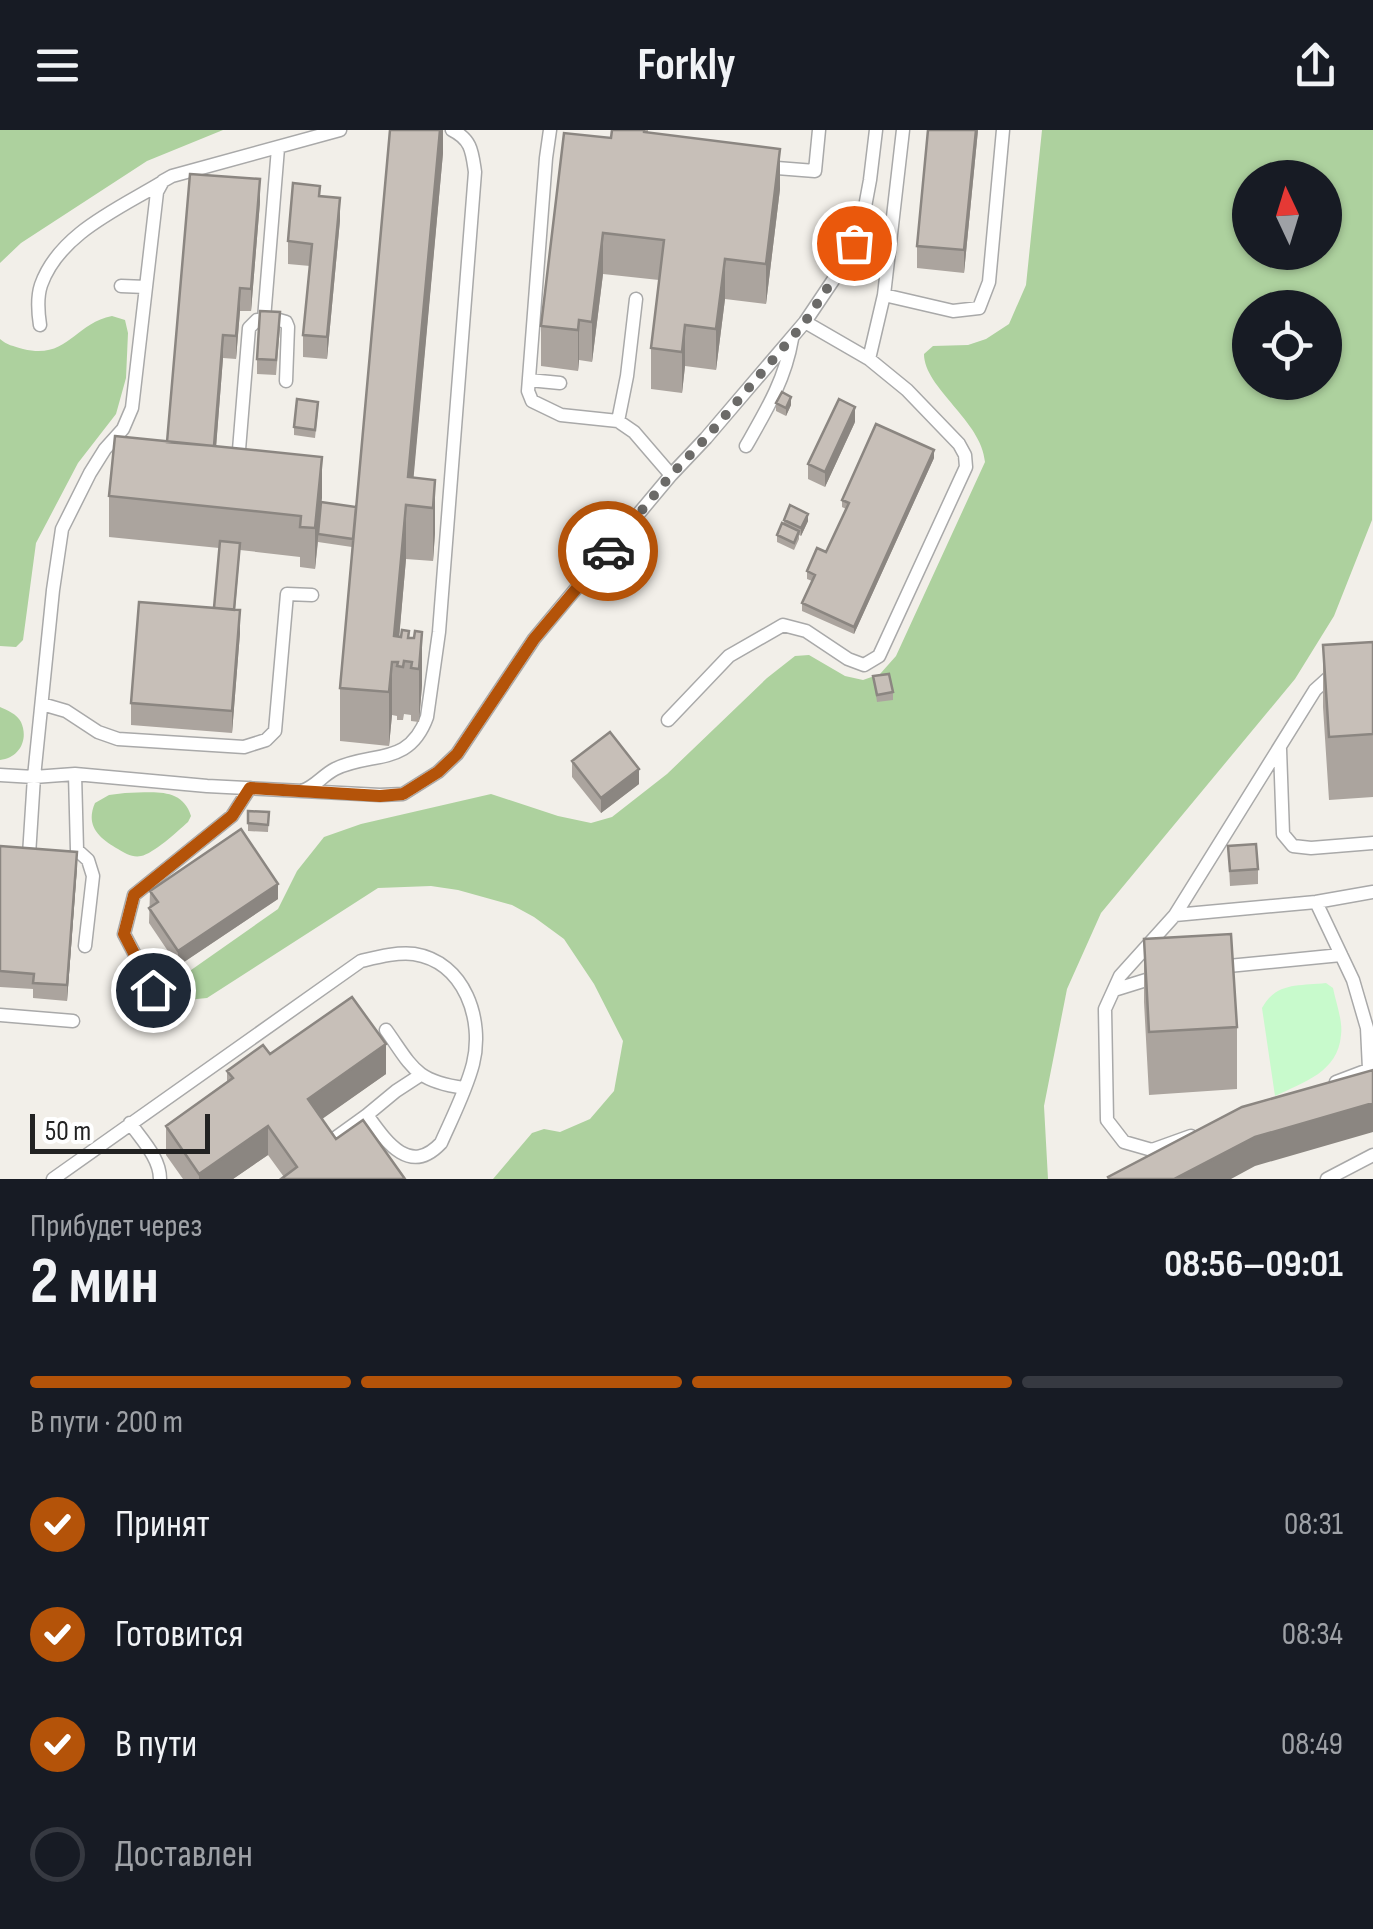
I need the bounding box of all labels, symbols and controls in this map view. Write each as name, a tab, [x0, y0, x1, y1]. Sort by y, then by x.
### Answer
icon: menu	[30, 38, 85, 93]
text: Forkly	[637, 38, 736, 93]
icon: share	[1288, 38, 1343, 93]
north arrow	[1232, 160, 1342, 270]
map controls	[1232, 160, 1342, 400]
pin	[812, 201, 897, 286]
icon: bag	[827, 216, 882, 271]
button: locate	[1232, 290, 1342, 400]
courier	[558, 501, 658, 601]
icon: car	[581, 524, 636, 579]
pin	[111, 948, 196, 1033]
icon: home	[126, 963, 181, 1018]
scale bar	[30, 1109, 210, 1154]
text: 50 m	[45, 1115, 91, 1148]
text: Прибудет через	[30, 1207, 202, 1246]
text: 08:56–09:01	[1164, 1242, 1343, 1287]
text: 2 мин	[30, 1244, 159, 1322]
text: В пути · 200 m	[30, 1403, 183, 1442]
icon: check	[30, 1497, 85, 1552]
text: Принят	[115, 1502, 210, 1547]
text: 08:31	[1284, 1505, 1343, 1544]
icon: check	[30, 1607, 85, 1662]
text: Готовится	[115, 1612, 244, 1657]
text: 08:34	[1282, 1615, 1343, 1654]
icon: check	[30, 1717, 85, 1772]
text: В пути	[115, 1722, 197, 1767]
text: 08:49	[1281, 1725, 1343, 1764]
text: Доставлен	[115, 1832, 253, 1877]

